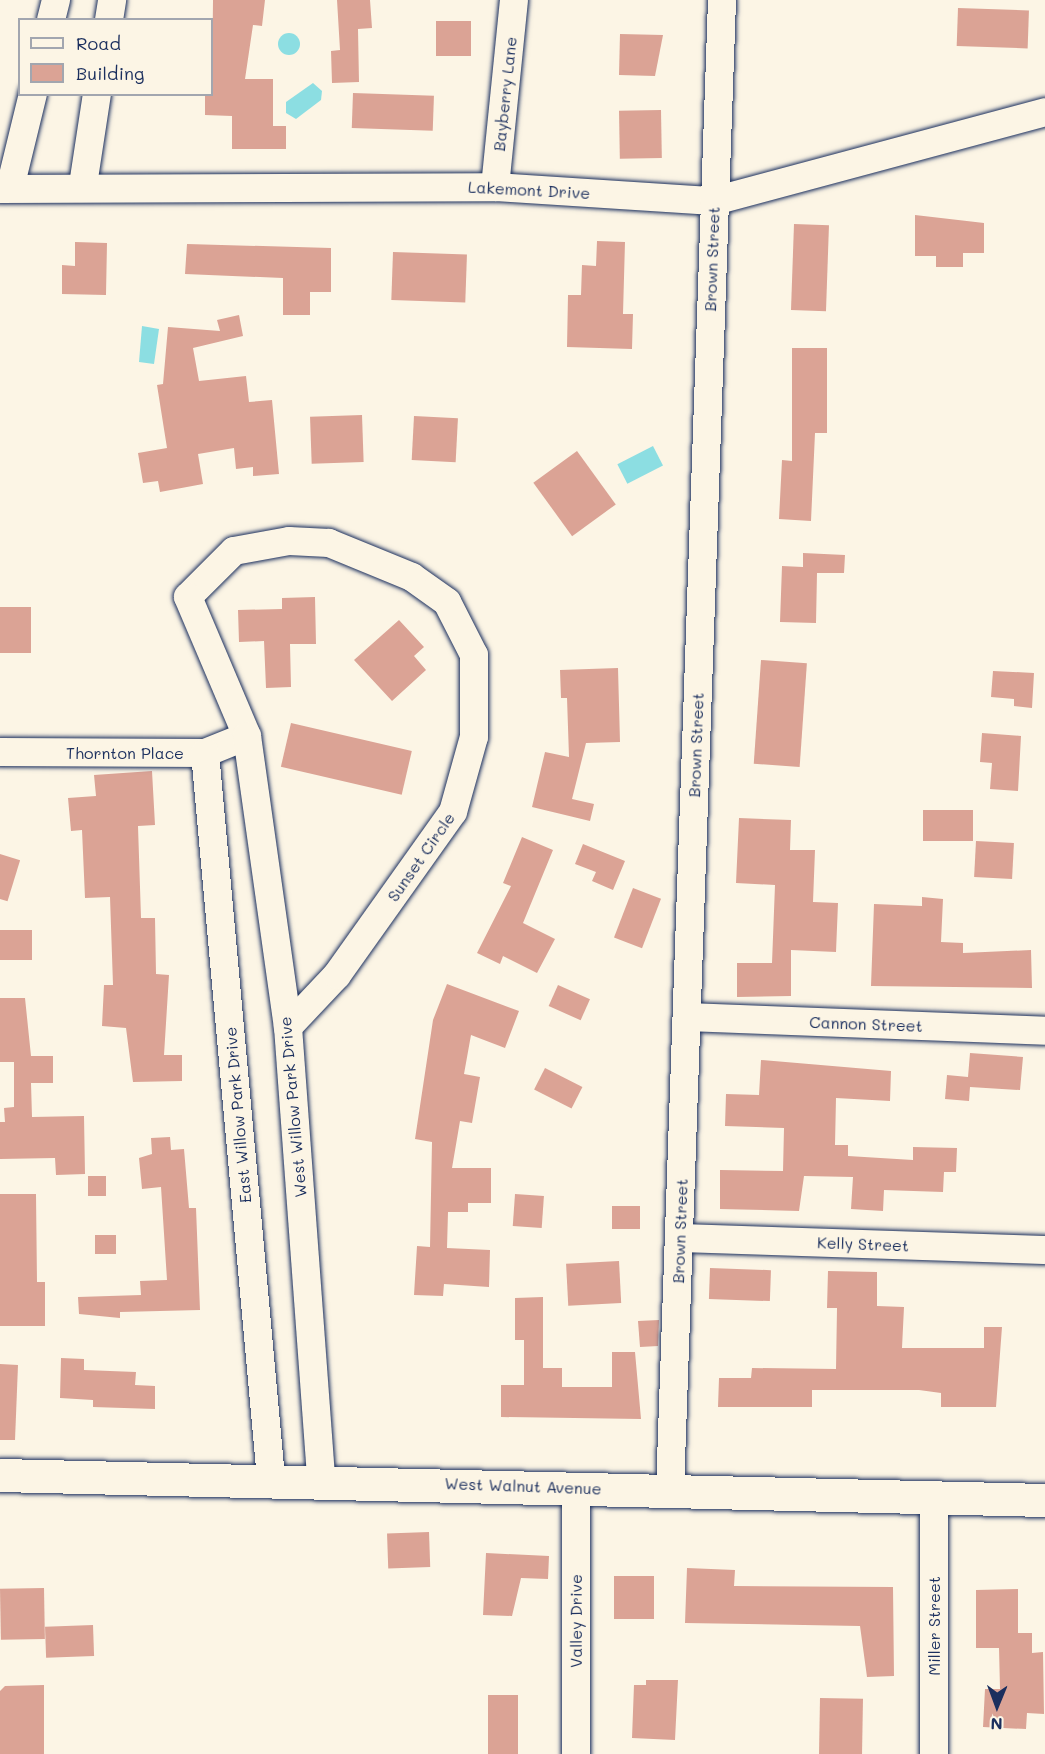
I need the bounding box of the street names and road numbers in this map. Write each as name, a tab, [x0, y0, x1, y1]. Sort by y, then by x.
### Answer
street label: Bayberry Lane	[489, 36, 521, 152]
street label: Lakemont Drive	[467, 177, 591, 203]
street label: Brown Street	[701, 206, 723, 312]
street label: Brown Street	[685, 692, 707, 798]
street label: Thornton Place	[66, 743, 184, 763]
street label: Sunset Circle	[383, 809, 459, 905]
street label: Cannon Street	[809, 1012, 923, 1036]
street label: West Willow Park Drive	[276, 1016, 310, 1198]
street label: East Willow Park Drive	[221, 1026, 255, 1204]
street label: Brown Street	[669, 1178, 691, 1284]
street label: Kelly Street	[817, 1233, 909, 1255]
street label: West Walnut Avenue	[444, 1474, 602, 1498]
street label: Valley Drive	[566, 1574, 586, 1668]
street label: Miller Street	[924, 1576, 944, 1676]

